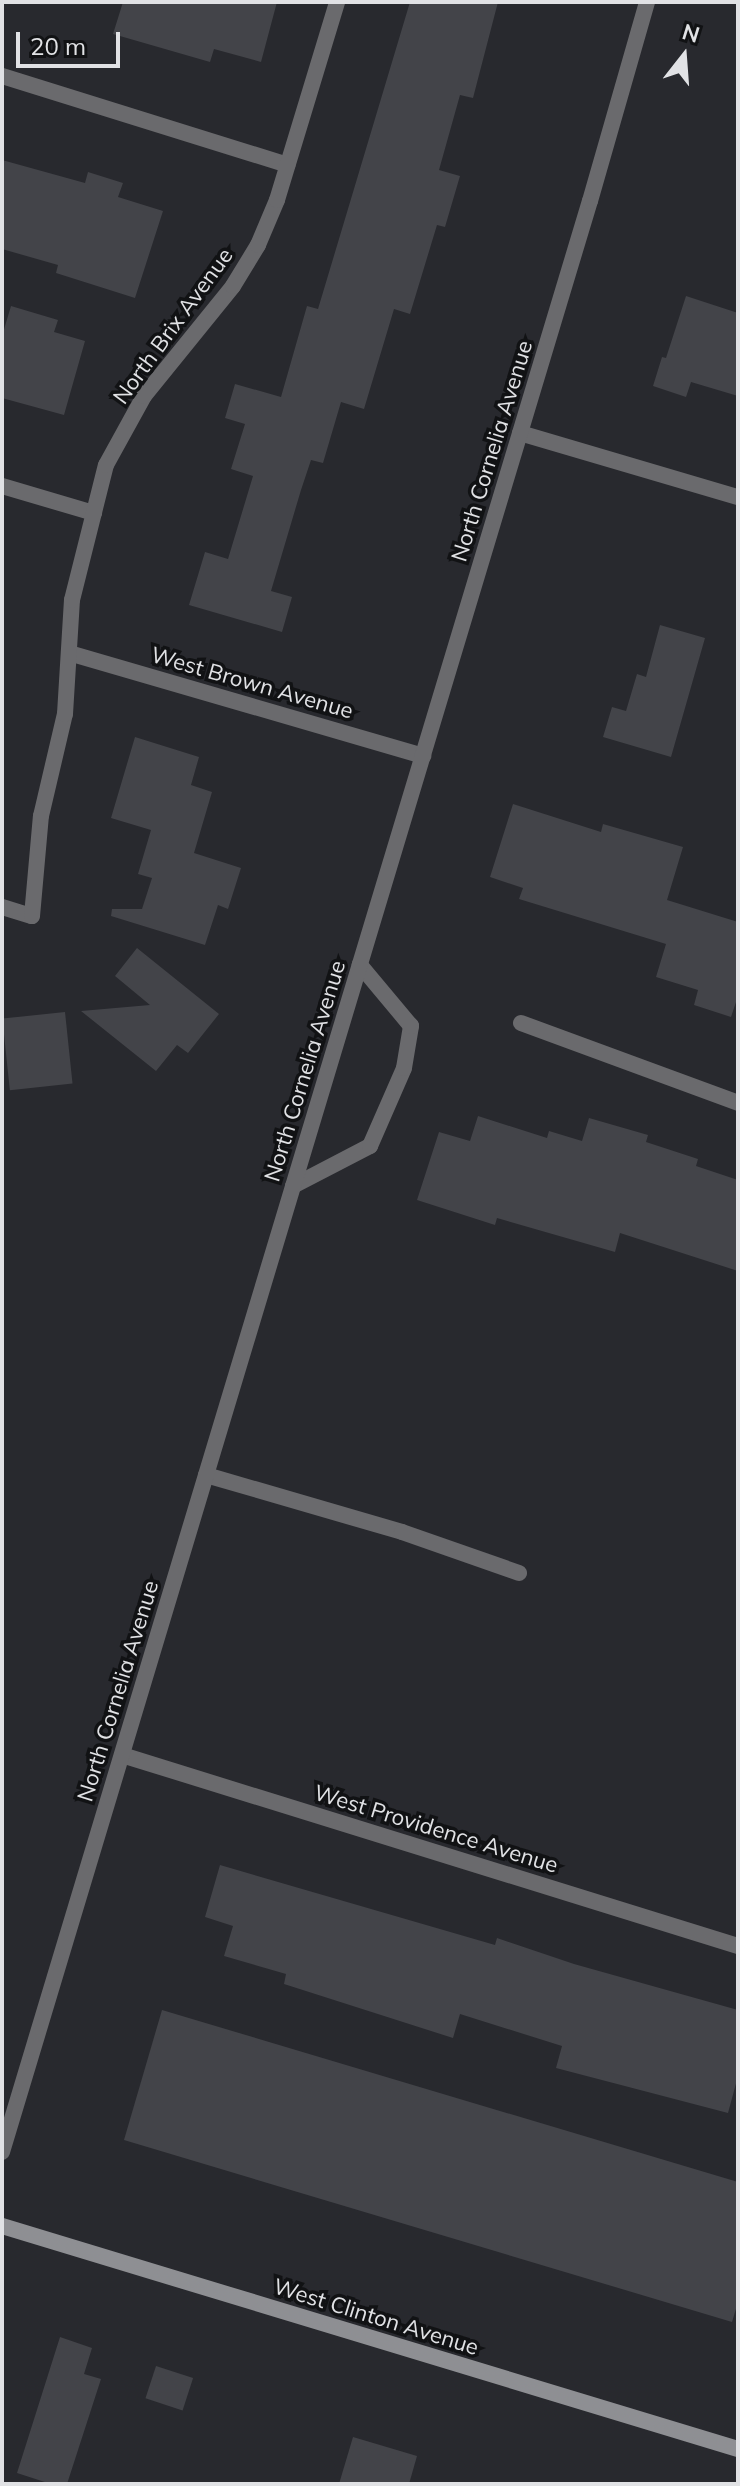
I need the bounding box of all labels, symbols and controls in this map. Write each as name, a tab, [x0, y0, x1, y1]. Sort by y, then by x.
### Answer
scale bar	[20, 16, 124, 66]
north arrow	[644, 16, 724, 96]
text: N	[679, 17, 703, 49]
text: 20 m	[30, 31, 86, 61]
street label: North Brix Avenue	[108, 243, 238, 409]
street label: North Cornelia Avenue	[446, 337, 538, 565]
street label: West Brown Avenue	[148, 642, 356, 724]
street label: North Cornelia Avenue	[259, 957, 351, 1185]
street label: North Cornelia Avenue	[72, 1577, 164, 1805]
street label: West Providence Avenue	[311, 1779, 561, 1879]
street label: West Clinton Avenue	[270, 2273, 482, 2361]

